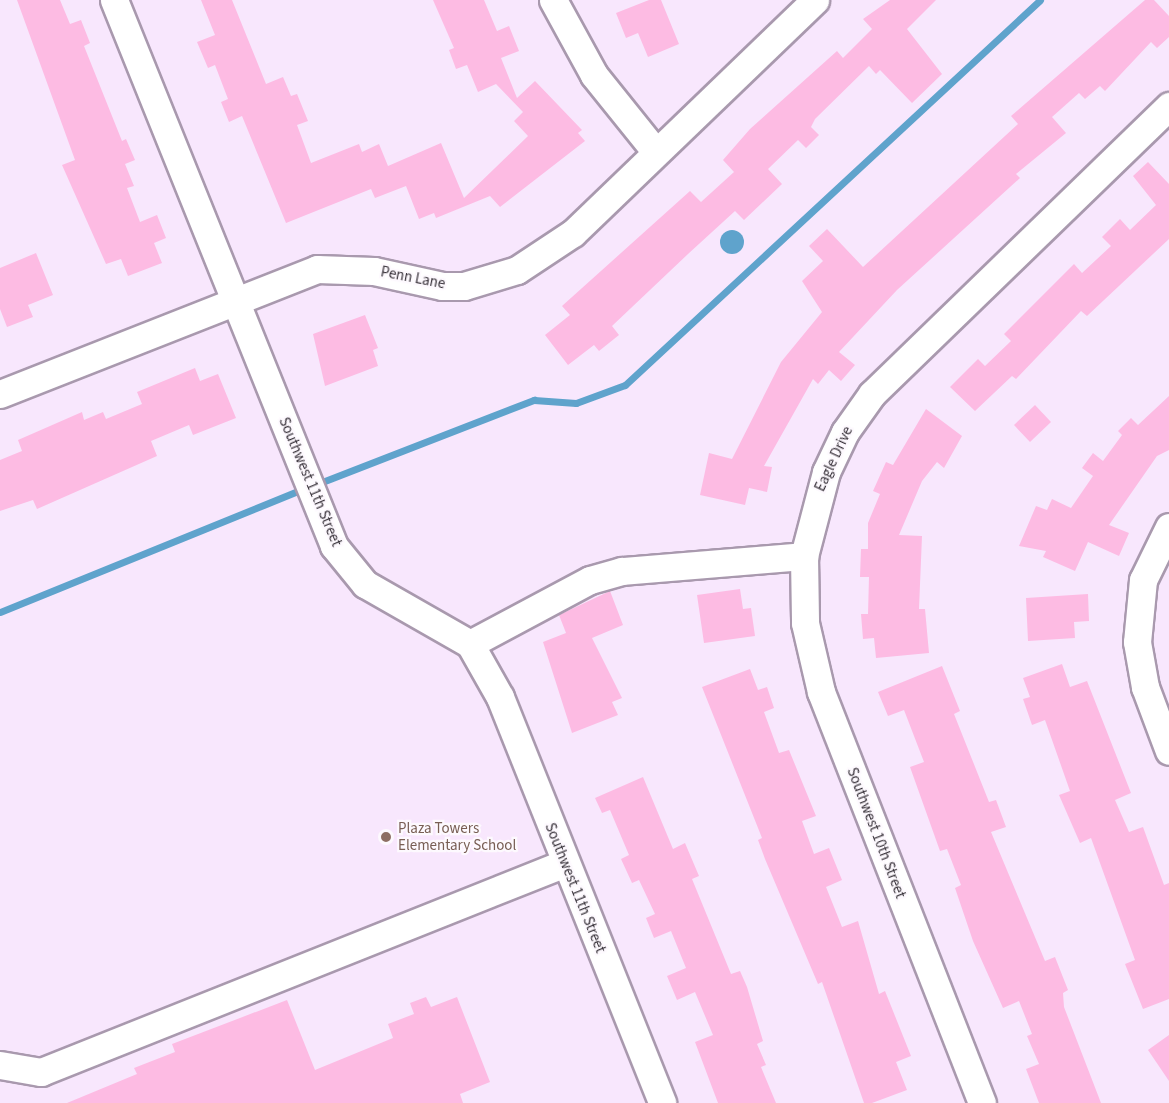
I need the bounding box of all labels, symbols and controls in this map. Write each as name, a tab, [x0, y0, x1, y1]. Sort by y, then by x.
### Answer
street label: Penn Lane	[379, 263, 447, 293]
street label: Southwest 11th Street	[275, 415, 345, 549]
street label: Eagle Drive	[811, 424, 857, 494]
street label: Southwest 10th Street	[843, 765, 909, 901]
place label: Plaza Towers Elementary School	[398, 819, 516, 854]
street label: Southwest 11th Street	[541, 820, 609, 956]
marker: Plaza Towers Elementary School	[379, 830, 393, 844]

